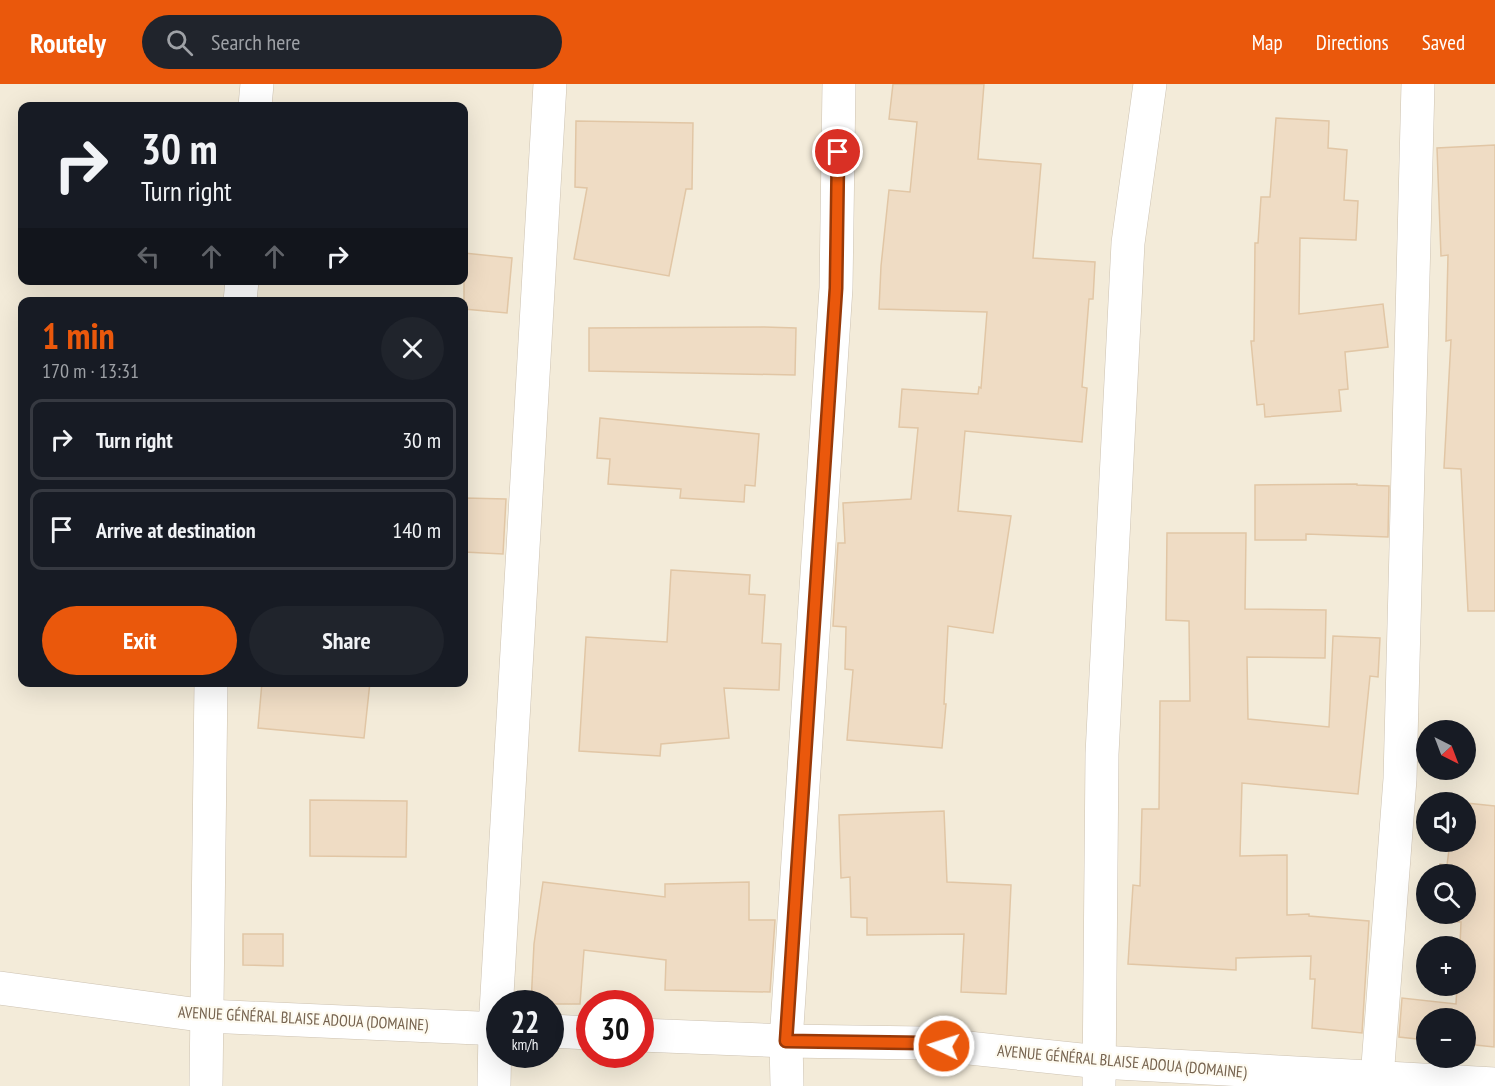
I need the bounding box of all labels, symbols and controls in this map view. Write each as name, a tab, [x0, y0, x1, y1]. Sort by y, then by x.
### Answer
search box	[142, 15, 562, 69]
text: Routely	[30, 24, 106, 61]
icon: search	[163, 26, 196, 59]
text: Search here	[211, 28, 300, 56]
text: Map	[1252, 29, 1283, 56]
text: Directions	[1316, 29, 1389, 56]
text: Saved	[1422, 29, 1465, 56]
text: 30 m	[141, 121, 218, 176]
icon: right	[42, 126, 120, 204]
pin	[812, 126, 863, 177]
icon: arrive	[821, 135, 854, 168]
text: Turn right	[141, 174, 232, 208]
icon: left	[132, 240, 165, 273]
icon: ahead	[195, 240, 228, 273]
icon: ahead	[258, 240, 291, 273]
icon: right	[321, 240, 354, 273]
text: 1 min	[42, 312, 115, 359]
button: close	[381, 317, 444, 380]
text: 170 m · 13:31	[42, 358, 139, 384]
icon: right	[45, 423, 78, 456]
text: Turn right	[96, 426, 173, 454]
text: 30 m	[402, 426, 441, 454]
icon: arrive	[45, 513, 78, 546]
text: Arrive at destination	[96, 516, 256, 544]
text: 140 m	[392, 516, 441, 544]
button: Exit	[42, 606, 237, 675]
button: Share	[249, 606, 444, 675]
north arrow	[1416, 720, 1476, 780]
map controls	[1416, 720, 1476, 1068]
button: sound	[1416, 792, 1476, 852]
button: search	[1416, 864, 1476, 924]
button: +	[1416, 936, 1476, 996]
speed limit sign: 30	[576, 990, 654, 1068]
street label: AVENUE GÉNÉRAL BLAISE ADOUA (DOMAINE)	[177, 1001, 429, 1035]
text: 22	[511, 1002, 539, 1041]
button: −	[1416, 1008, 1476, 1068]
position arrow	[912, 1014, 976, 1078]
text: km/h	[512, 1035, 538, 1054]
street label: AVENUE GÉNÉRAL BLAISE ADOUA (DOMAINE)	[996, 1040, 1248, 1082]

